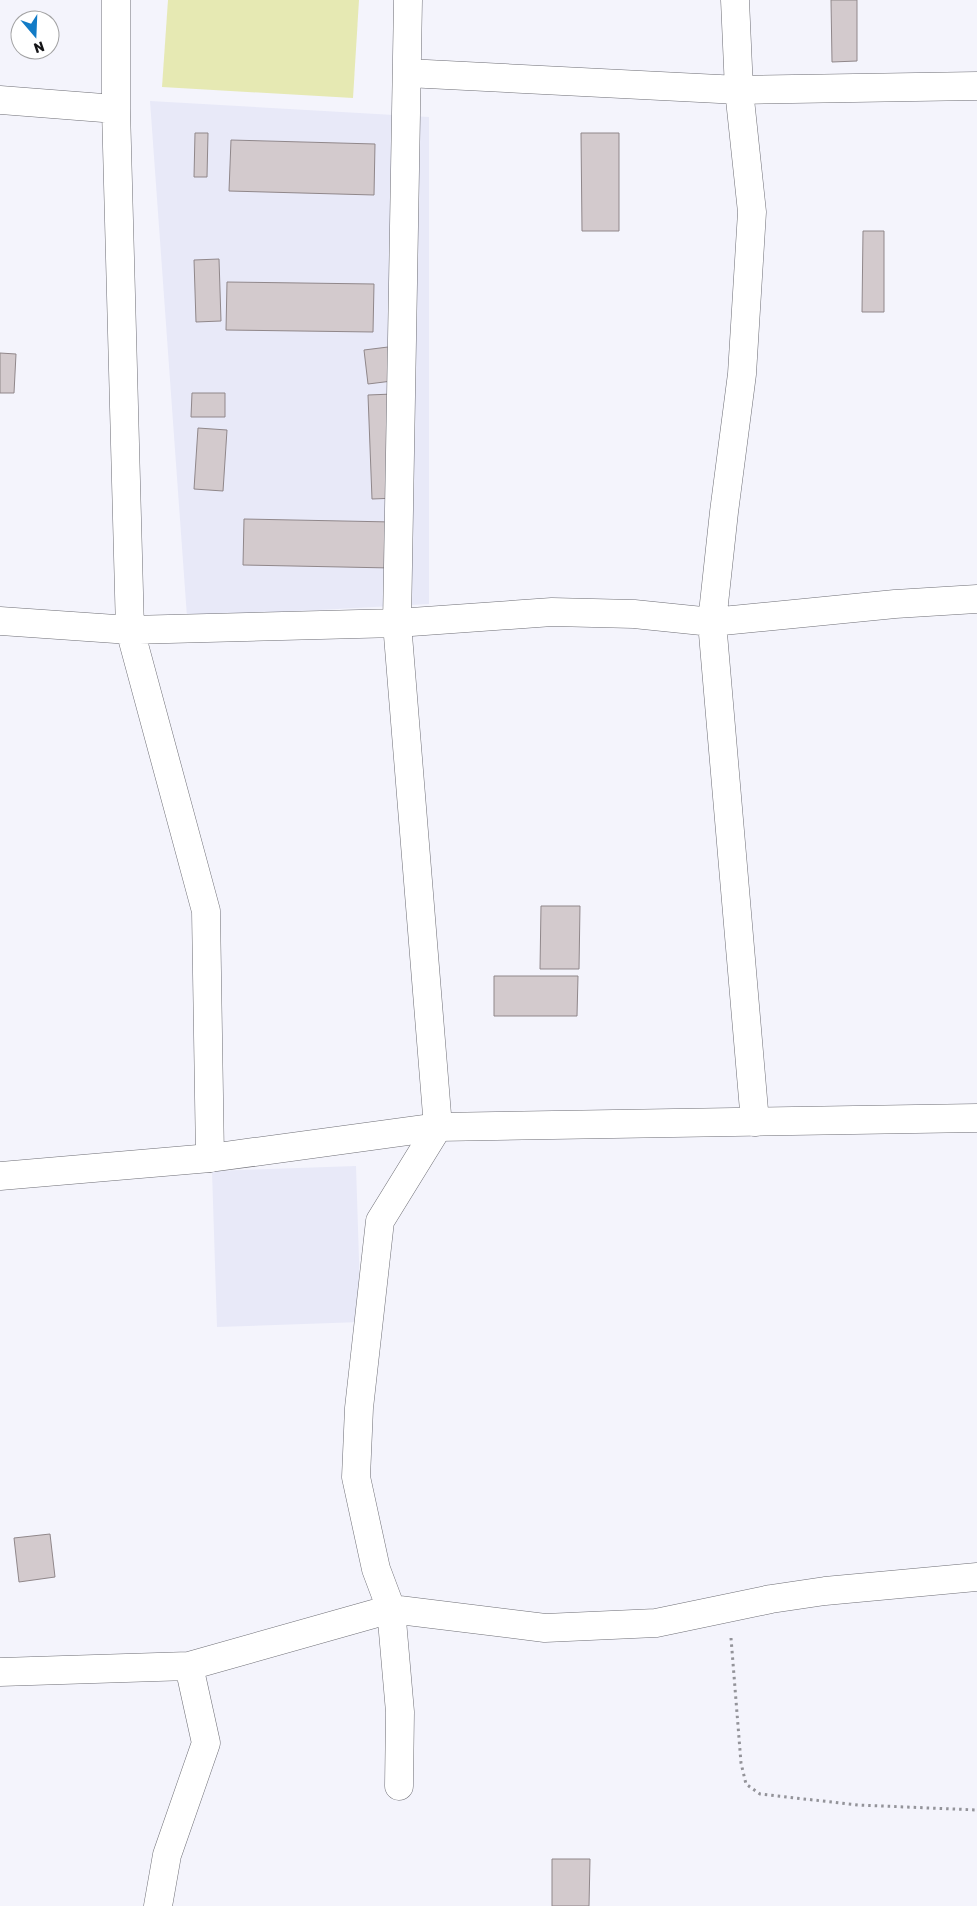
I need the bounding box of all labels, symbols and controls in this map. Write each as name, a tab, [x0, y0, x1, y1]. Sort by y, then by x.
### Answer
north arrow	[10, 10, 60, 60]
text: N	[32, 37, 47, 56]

